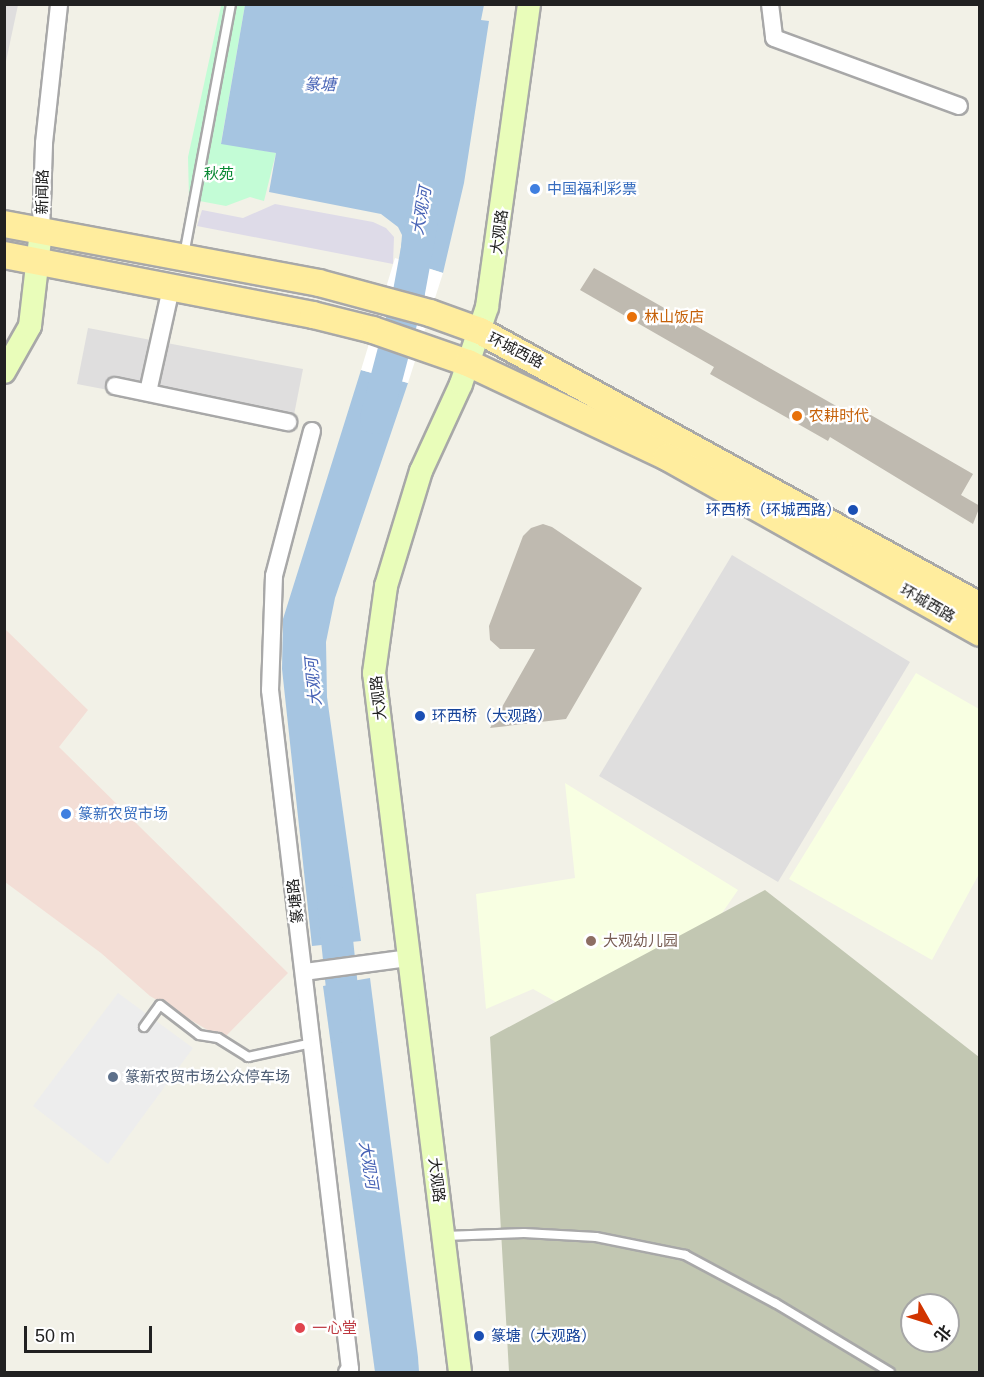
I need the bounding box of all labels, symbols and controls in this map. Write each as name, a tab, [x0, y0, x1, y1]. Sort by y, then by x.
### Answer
water label: 篆塘	[304, 75, 336, 95]
park label: 秋苑	[204, 165, 234, 183]
street label: 新闻路	[33, 169, 51, 215]
place label: 中国福利彩票	[547, 180, 637, 198]
marker: 中国福利彩票	[528, 182, 542, 196]
water label: 大观河	[408, 186, 436, 236]
street label: 大观路	[487, 208, 511, 256]
place label: 林山饭店	[644, 308, 704, 326]
marker: 林山饭店	[625, 310, 639, 324]
street label: 环城西路	[485, 328, 547, 372]
place label: 农耕时代	[809, 407, 869, 425]
marker: 农耕时代	[790, 409, 804, 423]
place label: 环西桥（环城西路）	[706, 501, 841, 519]
marker: 环西桥（环城西路）	[846, 503, 860, 517]
street label: 环城西路	[898, 580, 958, 626]
water label: 大观河	[302, 657, 326, 707]
street label: 大观路	[367, 675, 389, 721]
place label: 环西桥（大观路）	[432, 707, 552, 725]
marker: 环西桥（大观路）	[413, 709, 427, 723]
place label: 篆新农贸市场	[78, 805, 168, 823]
marker: 篆新农贸市场	[59, 807, 73, 821]
street label: 篆塘路	[283, 878, 307, 924]
place label: 大观幼儿园	[603, 932, 678, 950]
marker: 大观幼儿园	[584, 934, 598, 948]
place label: 篆新农贸市场公众停车场	[125, 1068, 290, 1086]
marker: 篆新农贸市场公众停车场	[106, 1070, 120, 1084]
water label: 大观河	[355, 1140, 381, 1190]
street label: 大观路	[425, 1157, 449, 1203]
north arrow	[900, 1293, 960, 1353]
scale bar	[27, 1314, 154, 1352]
place label: 一心堂	[312, 1319, 357, 1337]
marker: 一心堂	[293, 1321, 307, 1335]
text: 北	[931, 1322, 954, 1345]
text: 50 m	[35, 1326, 75, 1346]
place label: 篆塘（大观路）	[491, 1327, 596, 1345]
marker: 篆塘（大观路）	[472, 1329, 486, 1343]

